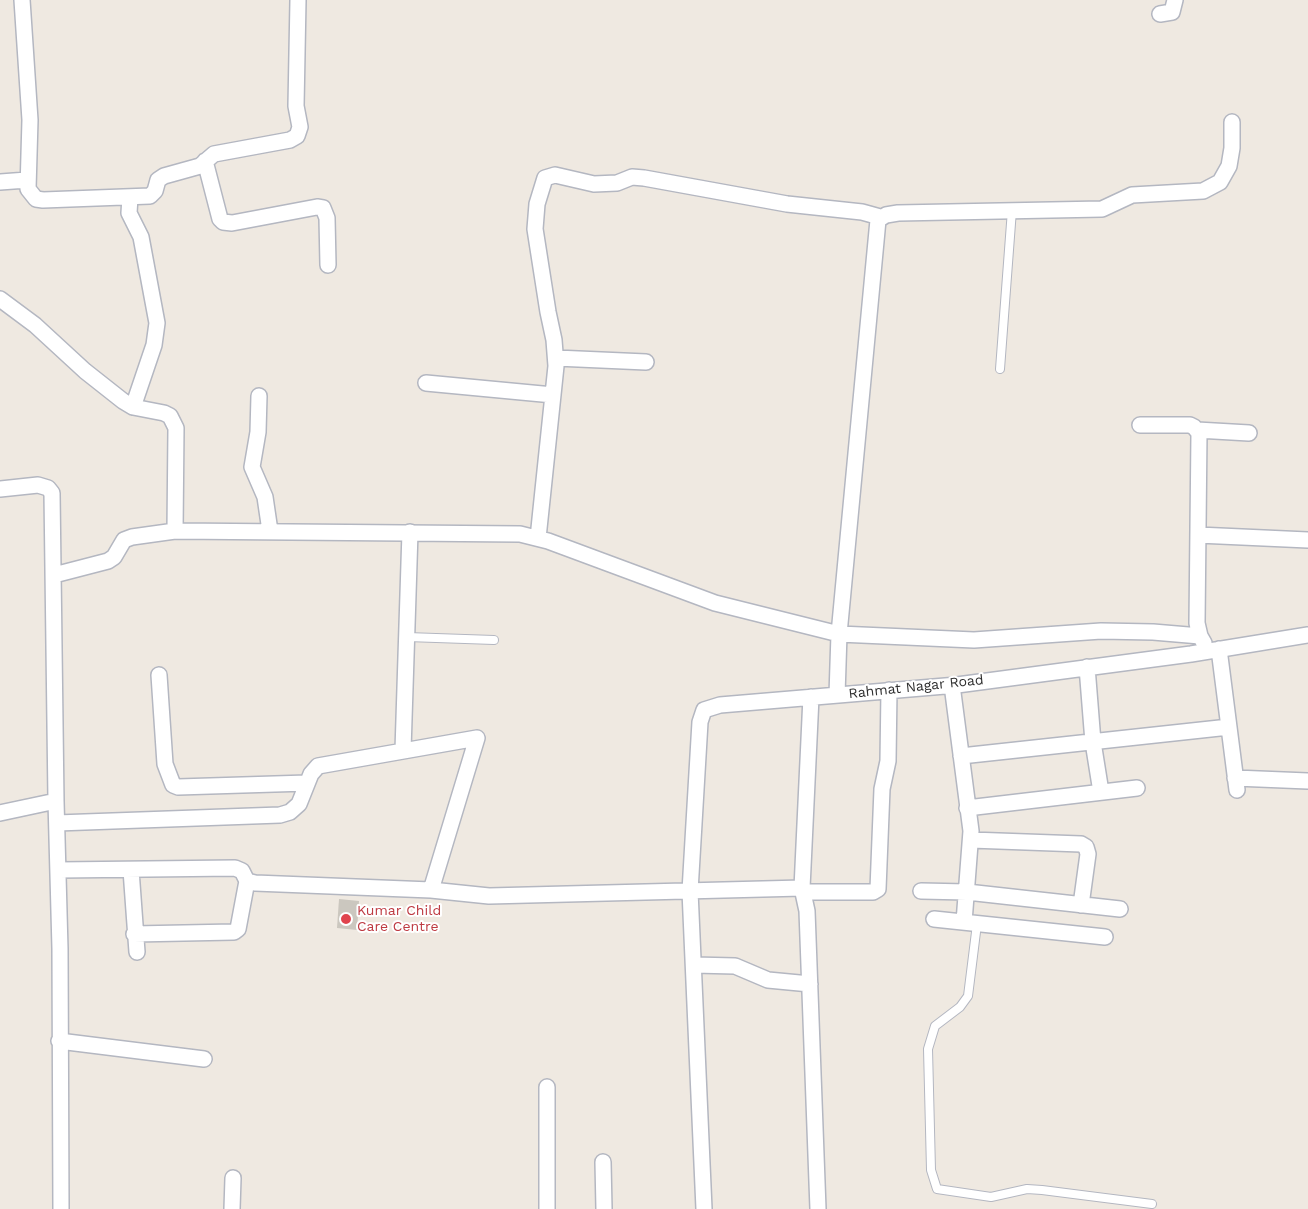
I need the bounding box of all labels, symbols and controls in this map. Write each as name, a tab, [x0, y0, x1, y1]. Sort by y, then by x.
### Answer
street label: Rahmat Nagar Road	[848, 672, 984, 702]
place label: Kumar Child Care Centre	[357, 903, 441, 936]
marker: Kumar Child Care Centre	[339, 912, 353, 926]

